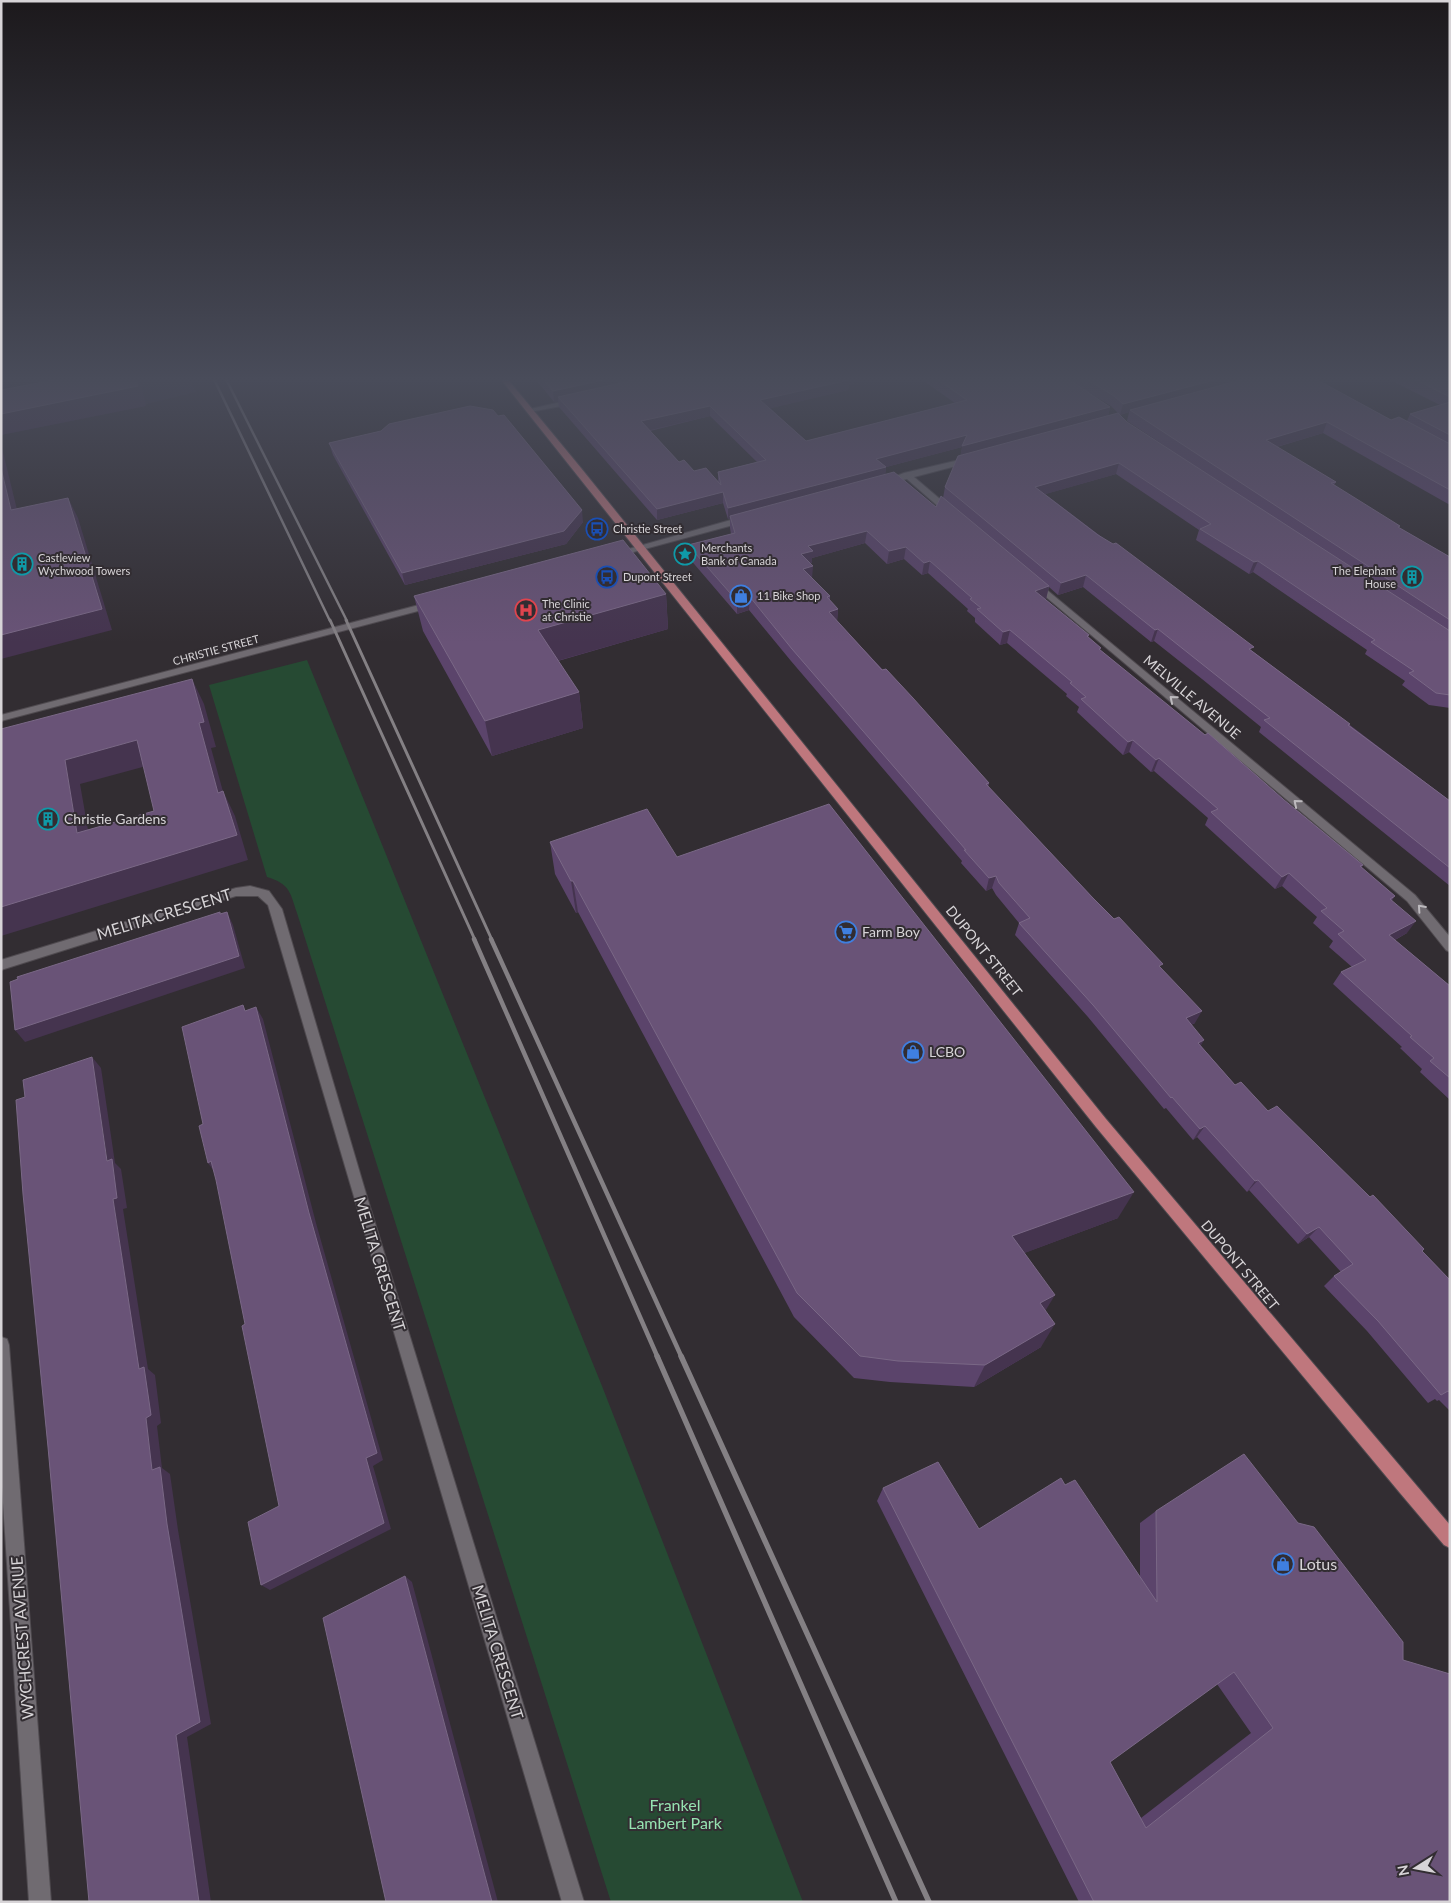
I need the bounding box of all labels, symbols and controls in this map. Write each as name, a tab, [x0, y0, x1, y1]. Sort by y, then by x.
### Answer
bus stop icon: Christie Street	[585, 517, 609, 541]
place label: Christie Street	[613, 522, 682, 535]
place label: Merchants Bank of Canada	[701, 541, 777, 567]
place icon: Merchants Bank of Canada	[673, 542, 697, 566]
place label: Castleview Wychwood Towers	[38, 551, 130, 577]
building icon: Castleview Wychwood Towers	[10, 552, 34, 576]
place label: The Elephant House	[1332, 564, 1396, 590]
bus stop icon: Dupont Street	[595, 565, 619, 589]
building icon: The Elephant House	[1400, 565, 1424, 589]
place label: Dupont Street	[623, 570, 692, 583]
shop icon: 11 Bike Shop	[729, 584, 753, 608]
place label: 11 Bike Shop	[757, 589, 821, 602]
place label: The Clinic at Christie	[542, 597, 592, 623]
hospital icon: The Clinic at Christie	[514, 598, 538, 622]
street label: CHRISTIE STREET	[171, 632, 261, 667]
street label: MELVILLE AVENUE	[1140, 651, 1244, 742]
one-way arrow	[1169, 695, 1178, 704]
one-way arrow	[1294, 799, 1303, 808]
building icon: Christie Gardens	[36, 807, 60, 831]
place label: Christie Gardens	[64, 810, 166, 827]
street label: MELITA CRESCENT	[94, 884, 234, 943]
street label: DUPONT STREET	[943, 902, 1027, 1000]
one-way arrow	[1417, 905, 1426, 914]
supermarket icon: Farm Boy	[834, 920, 858, 944]
place label: Farm Boy	[862, 923, 921, 940]
shop icon: LCBO	[901, 1040, 925, 1064]
place label: LCBO	[929, 1043, 965, 1060]
street label: MELITA CRESCENT	[351, 1194, 410, 1334]
street label: DUPONT STREET	[1198, 1216, 1283, 1314]
shop icon: Lotus	[1271, 1552, 1295, 1576]
place label: Lotus	[1299, 1554, 1337, 1573]
street label: WYCHCREST AVENUE	[6, 1556, 37, 1720]
street label: MELITA CRESCENT	[469, 1582, 528, 1722]
park label: Frankel Lambert Park	[628, 1795, 723, 1832]
north arrow	[1391, 1843, 1441, 1893]
text: N	[1393, 1864, 1412, 1877]

